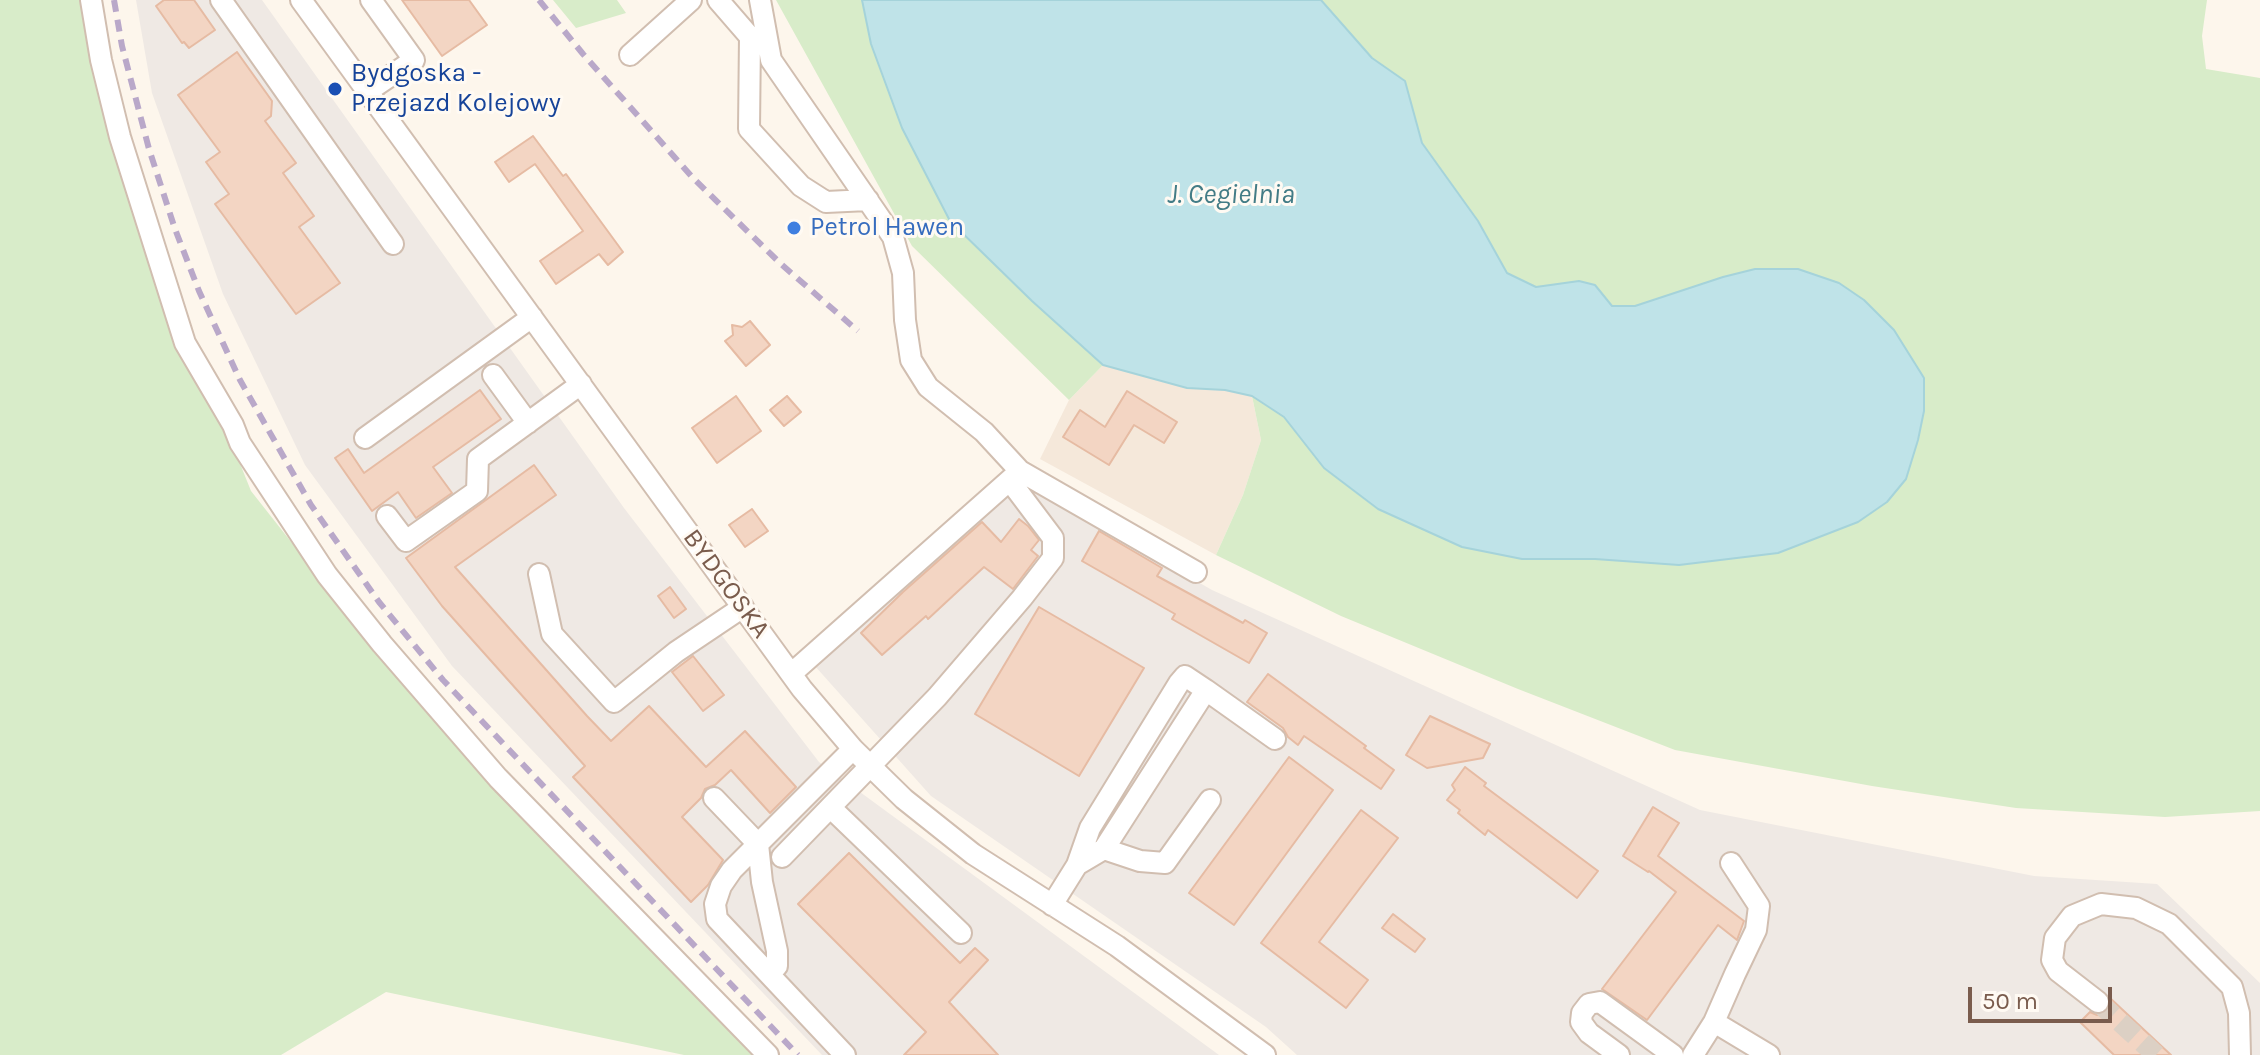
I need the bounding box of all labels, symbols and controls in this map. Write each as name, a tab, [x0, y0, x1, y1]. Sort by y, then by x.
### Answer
place label: Bydgoska - Przejazd Kolejowy	[351, 58, 561, 120]
marker: Bydgoska - Przejazd Kolejowy	[326, 80, 344, 98]
water label: J. Cegielnia	[1167, 178, 1295, 212]
place label: Petrol Hawen	[810, 212, 964, 244]
marker: Petrol Hawen	[785, 219, 803, 237]
street label: BYDGOSKA	[676, 523, 776, 645]
scale bar	[1972, 971, 2116, 1021]
text: 50 m	[1982, 987, 2038, 1015]

